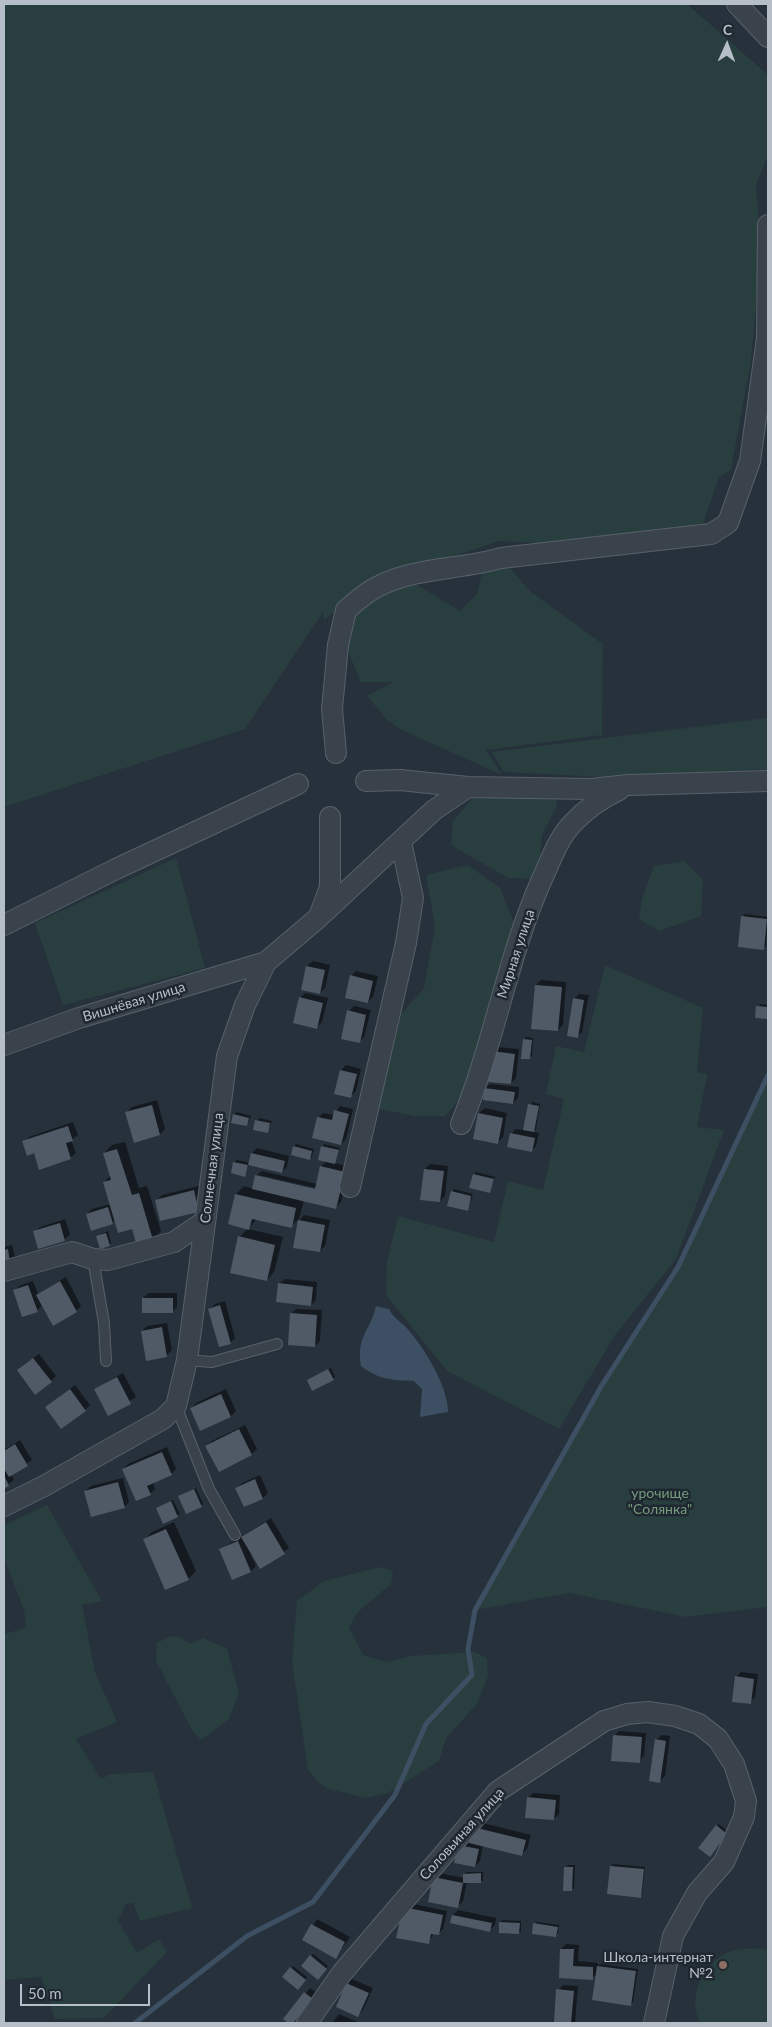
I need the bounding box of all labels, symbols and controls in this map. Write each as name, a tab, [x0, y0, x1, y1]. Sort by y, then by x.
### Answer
north arrow	[702, 20, 752, 70]
text: С	[723, 21, 732, 38]
street label: Мирная улица	[494, 907, 538, 1001]
street label: Вишнёвая улица	[81, 978, 187, 1026]
street label: Солнечная улица	[197, 1112, 227, 1224]
park label: урочище "Солянка"	[628, 1485, 692, 1518]
street label: Соловьиная улица	[416, 1784, 508, 1884]
place label: Школа-интернат №2	[603, 1949, 713, 1981]
marker: Школа-интернат №2	[717, 1959, 729, 1971]
scale bar	[22, 1974, 152, 2006]
text: 50 m	[28, 1984, 62, 2002]

